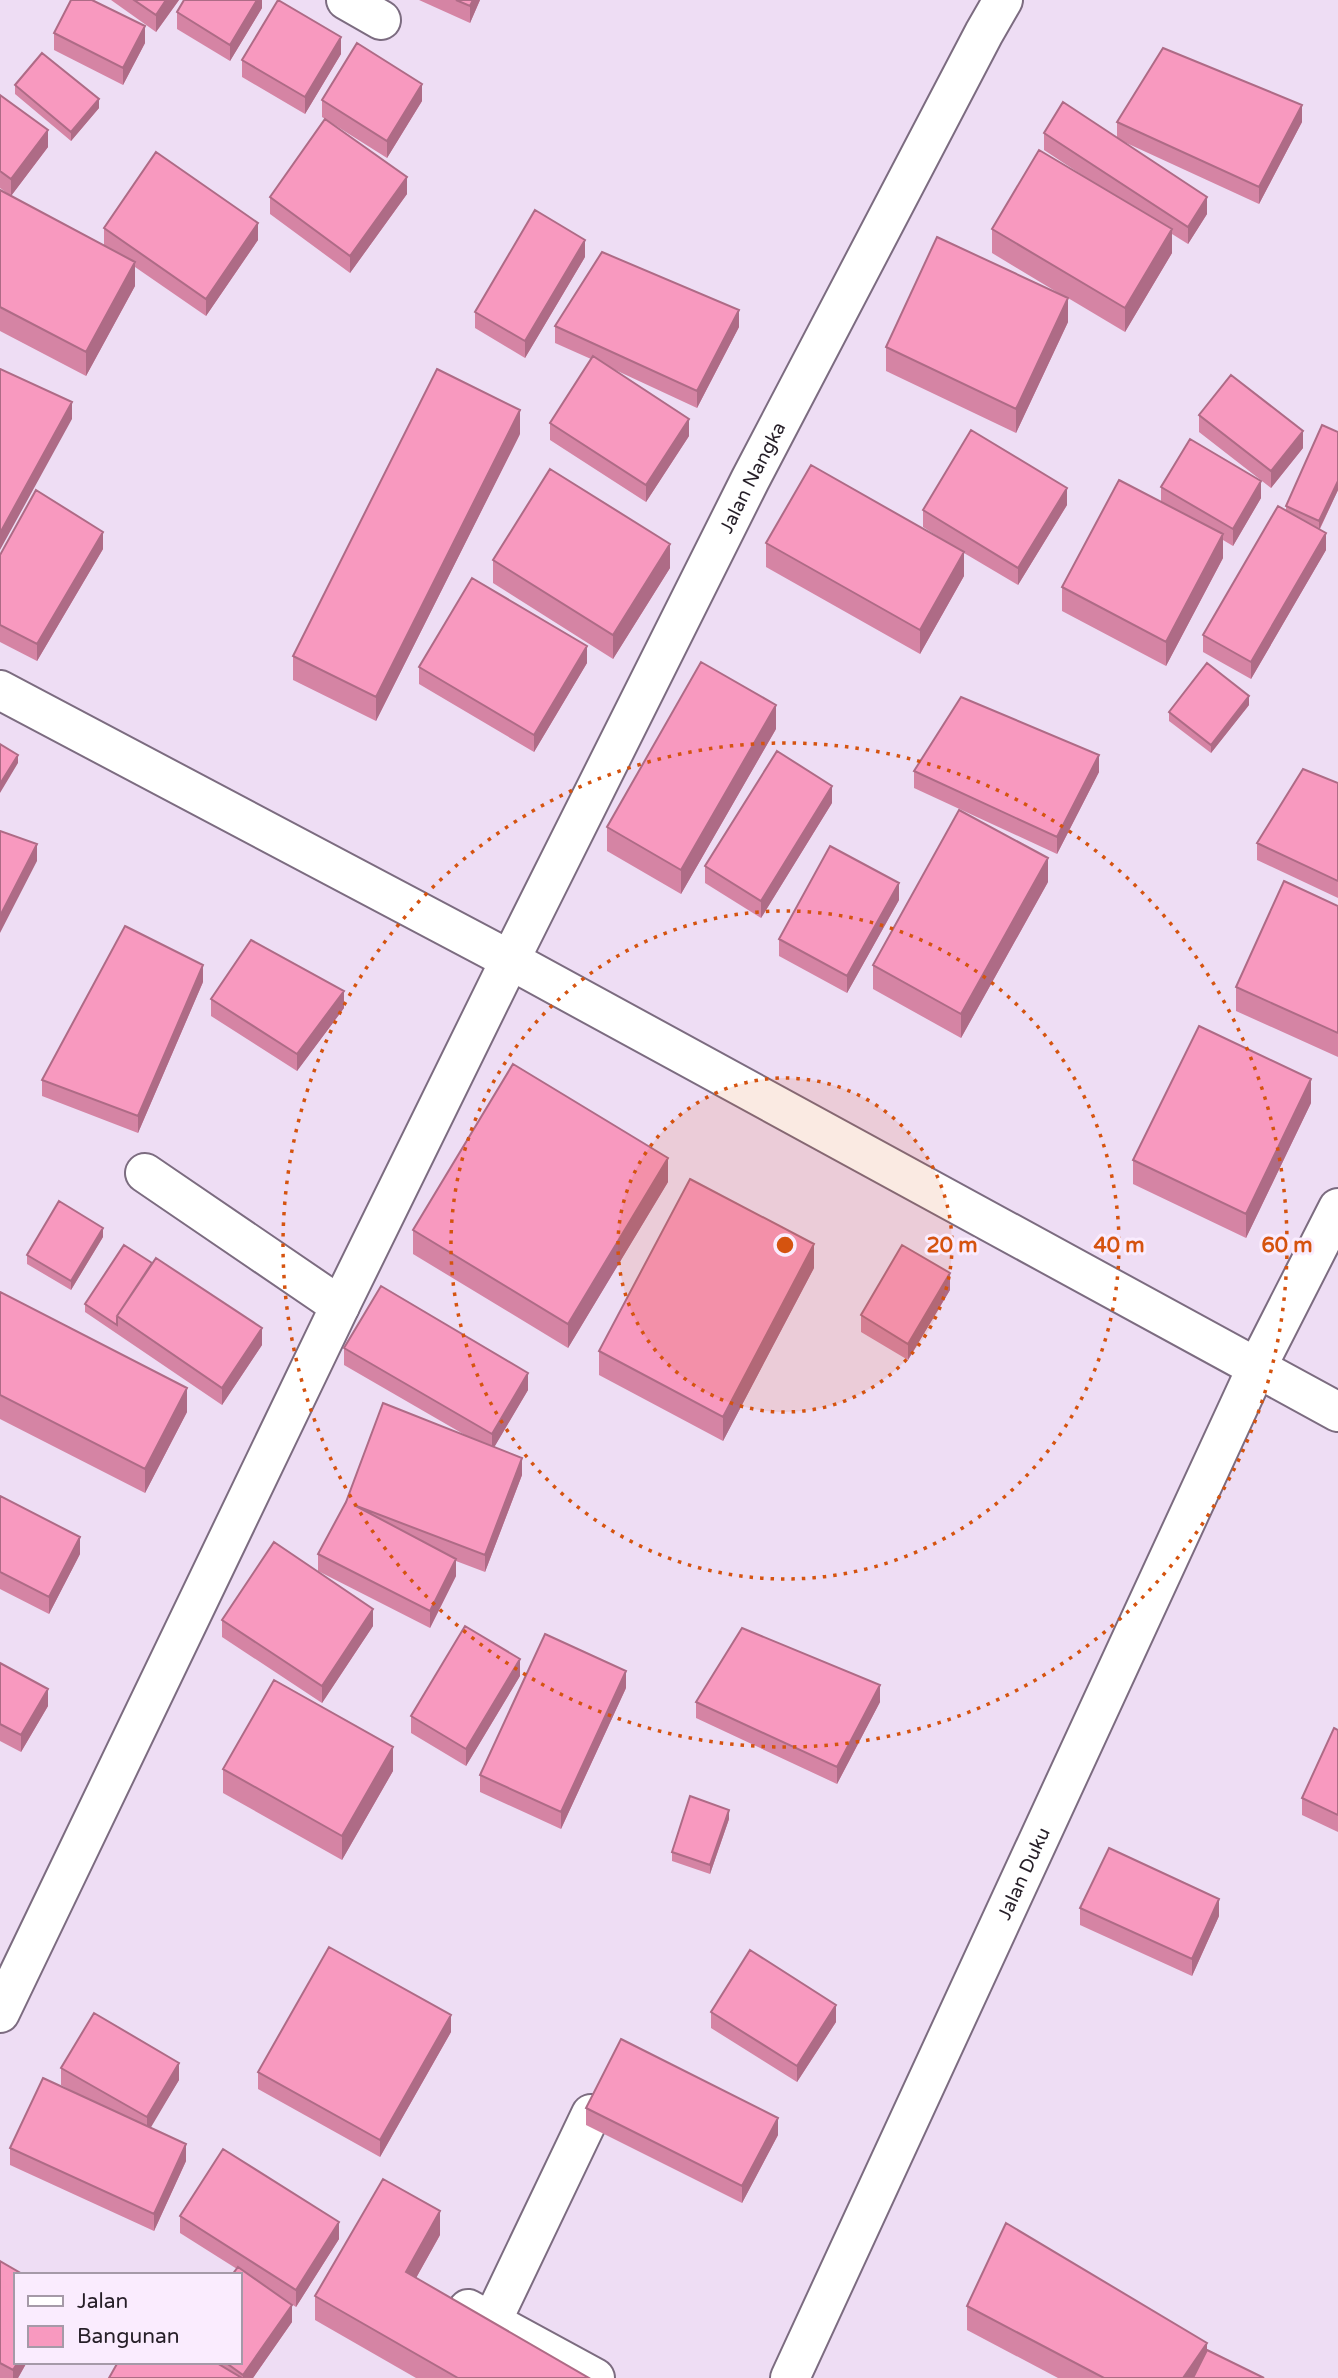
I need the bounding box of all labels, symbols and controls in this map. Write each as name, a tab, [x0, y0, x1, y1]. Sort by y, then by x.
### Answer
street label: Jalan Nangka	[715, 418, 790, 537]
centre of rings	[773, 1233, 797, 1257]
text: 20 m	[926, 1233, 978, 1258]
text: 40 m	[1093, 1233, 1145, 1258]
text: 60 m	[1261, 1233, 1313, 1258]
street label: Jalan Duku	[993, 1824, 1055, 1923]
legend	[14, 2273, 242, 2364]
text: Jalan	[77, 2289, 128, 2314]
text: Bangunan	[77, 2324, 180, 2349]

